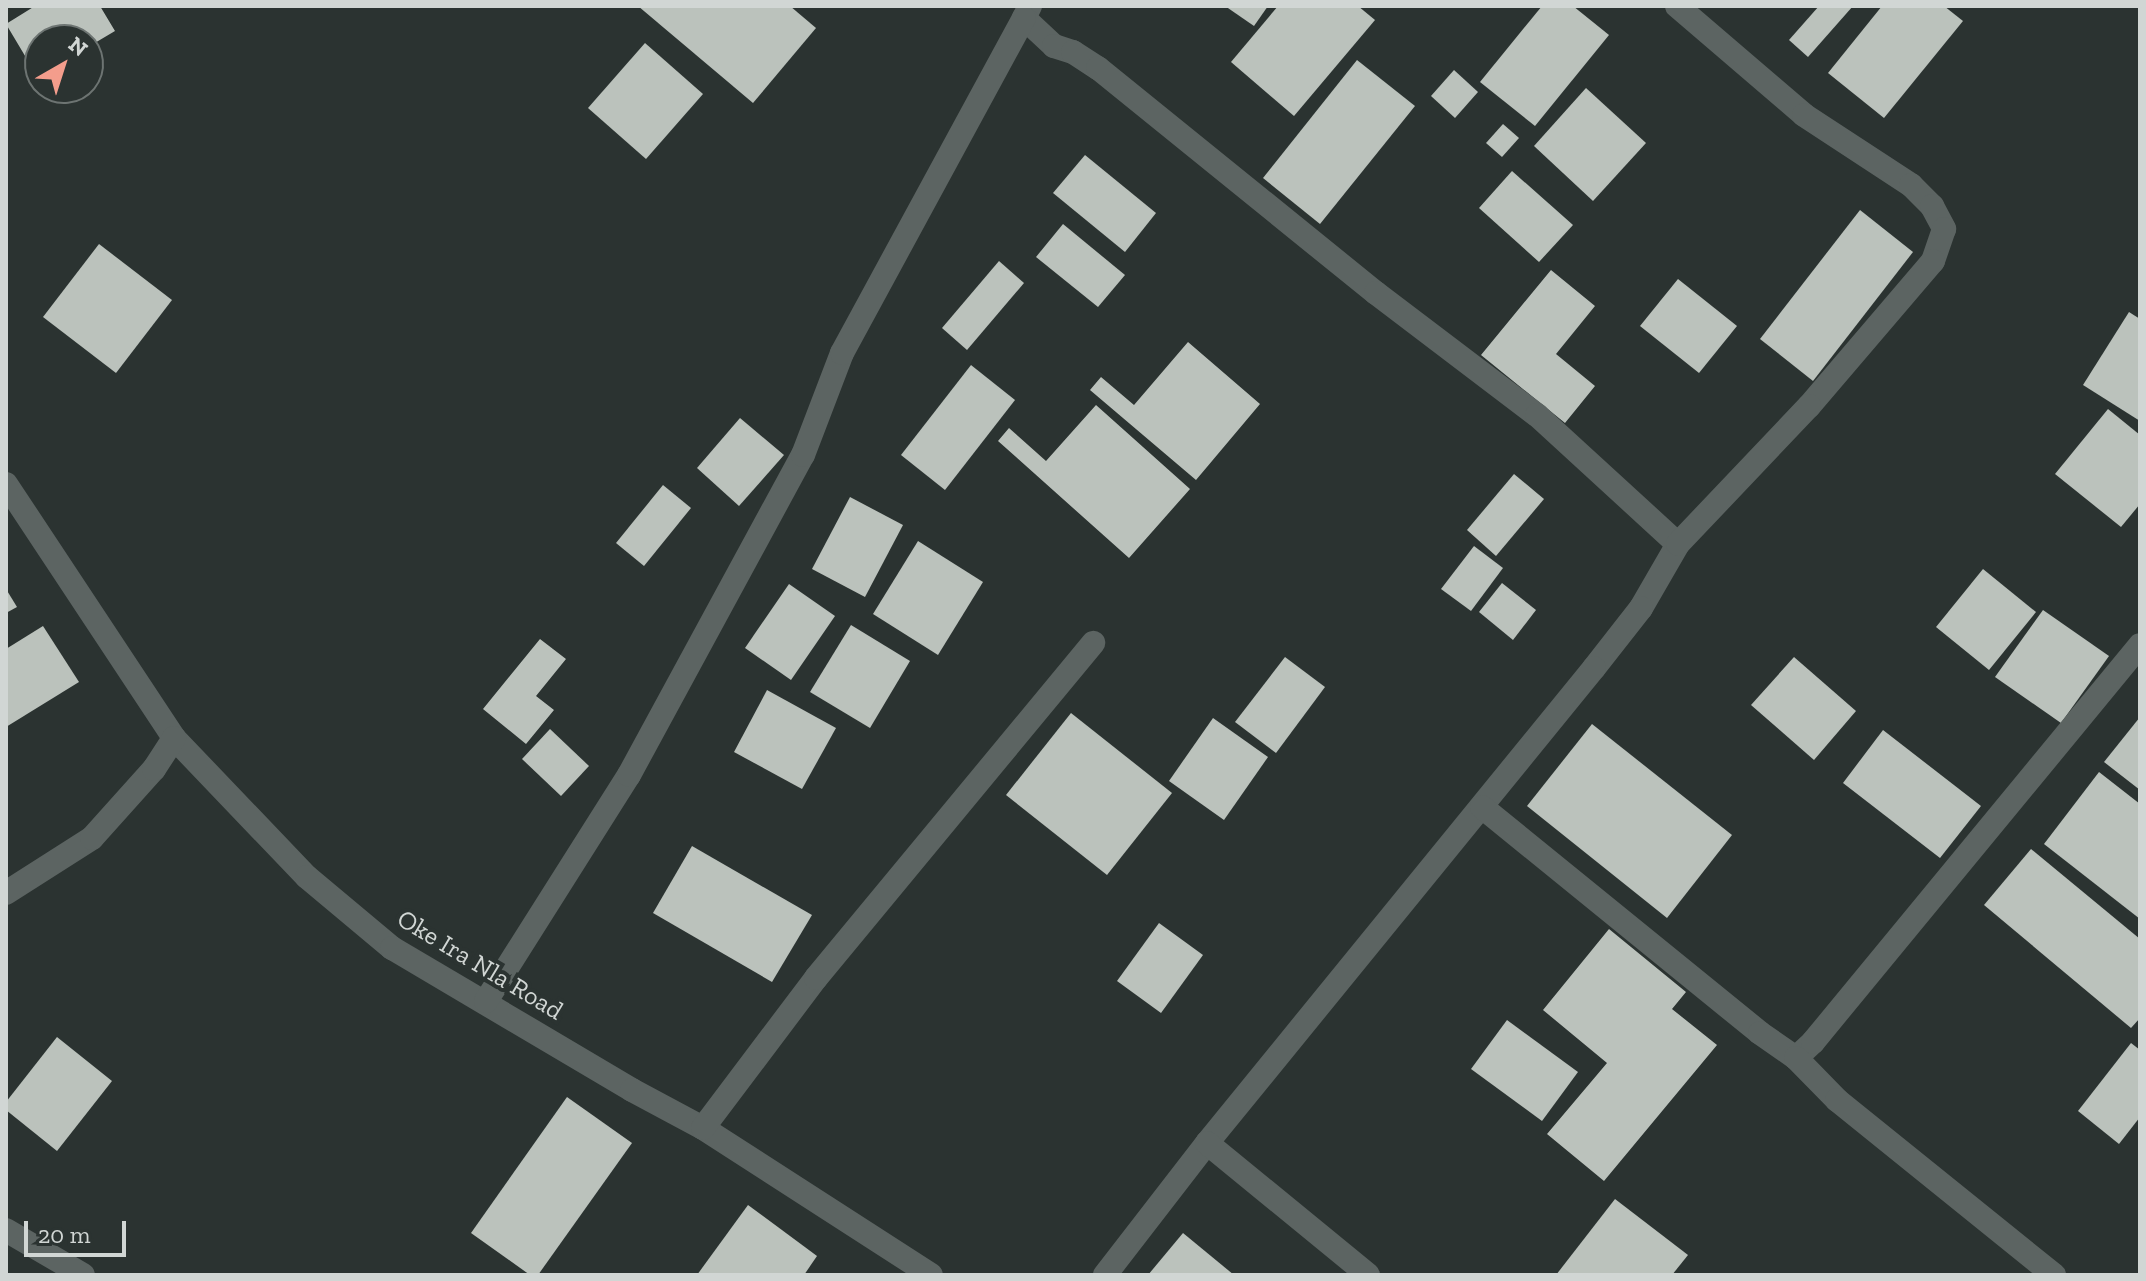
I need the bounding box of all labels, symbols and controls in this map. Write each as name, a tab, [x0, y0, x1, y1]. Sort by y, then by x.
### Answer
north arrow	[24, 24, 104, 104]
text: N	[63, 31, 93, 62]
street label: Oke Ira Nla Road	[391, 903, 569, 1027]
scale bar	[28, 1205, 130, 1255]
text: 20 m	[38, 1220, 90, 1249]

